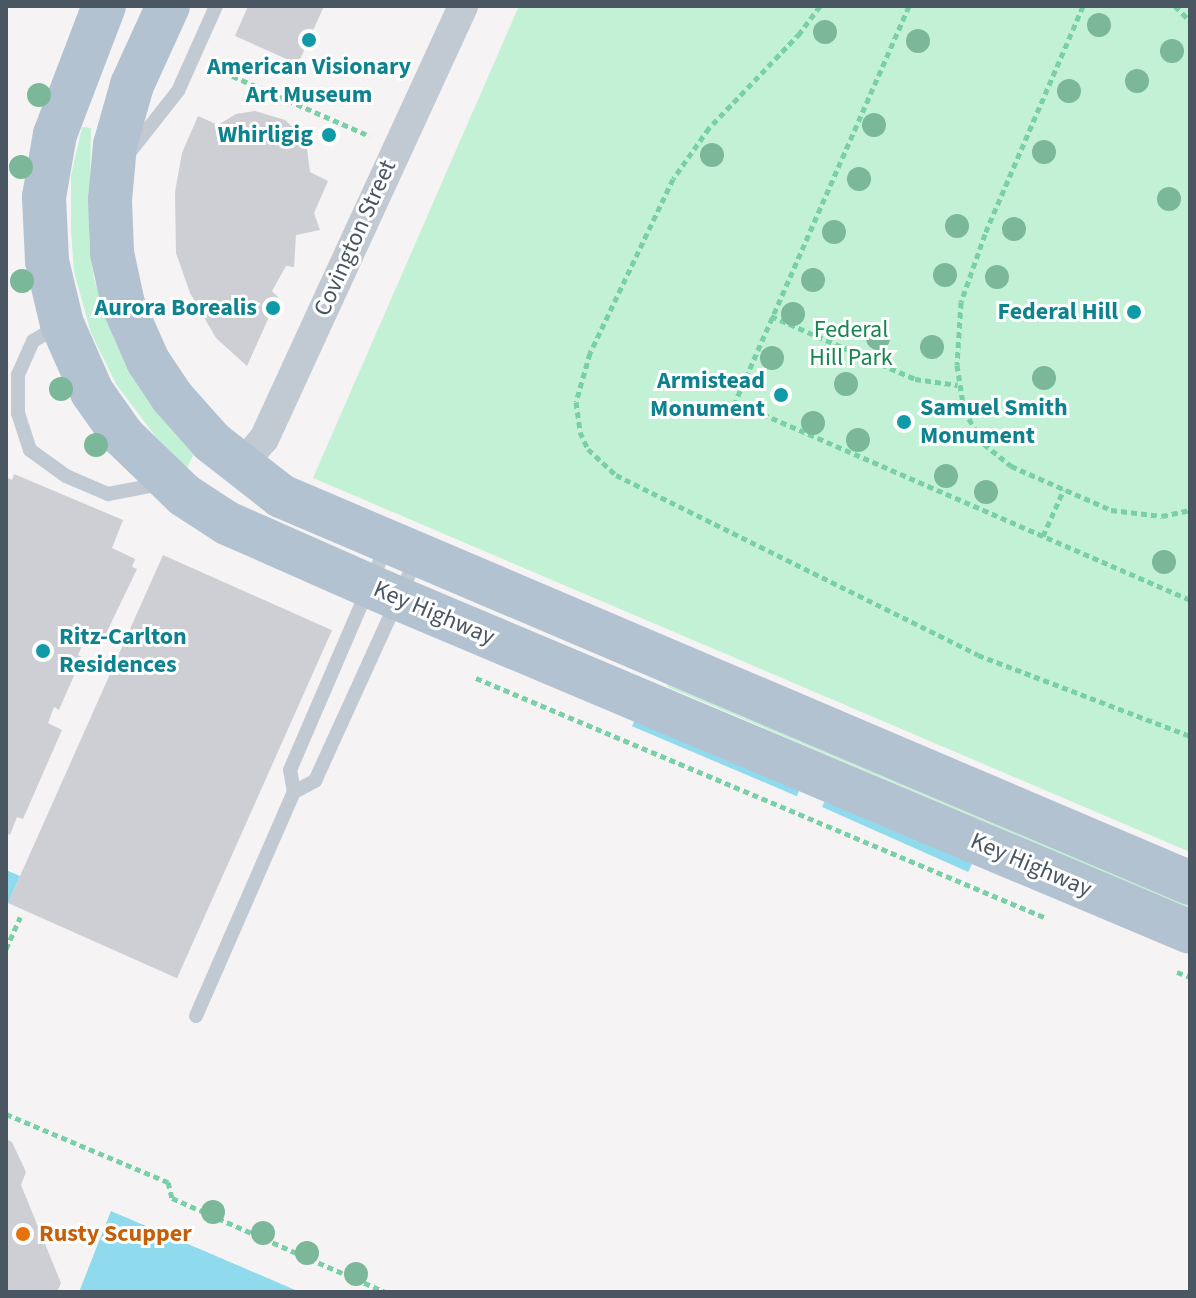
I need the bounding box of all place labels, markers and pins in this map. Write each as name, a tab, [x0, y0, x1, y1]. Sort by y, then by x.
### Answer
marker: American Visionary Art Museum	[300, 31, 318, 49]
place label: American Visionary Art Museum	[207, 53, 411, 109]
place label: Whirligig	[218, 121, 313, 149]
marker: Whirligig	[320, 126, 338, 144]
place label: Aurora Borealis	[95, 294, 257, 322]
place label: Federal Hill	[998, 298, 1118, 326]
marker: Aurora Borealis	[264, 299, 282, 317]
marker: Federal Hill	[1125, 303, 1143, 321]
place label: Armistead Monument	[650, 367, 765, 423]
marker: Armistead Monument	[772, 386, 790, 404]
place label: Samuel Smith Monument	[920, 394, 1068, 450]
marker: Samuel Smith Monument	[895, 413, 913, 431]
place label: Ritz-Carlton Residences	[59, 623, 187, 679]
marker: Ritz-Carlton Residences	[34, 642, 52, 660]
place label: Rusty Scupper	[39, 1220, 192, 1248]
marker: Rusty Scupper	[14, 1225, 32, 1243]

